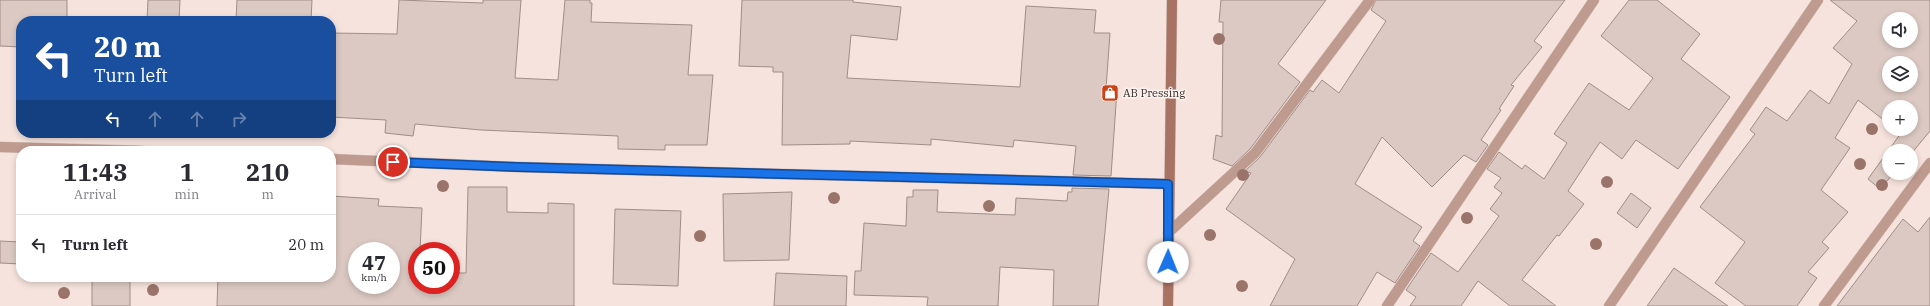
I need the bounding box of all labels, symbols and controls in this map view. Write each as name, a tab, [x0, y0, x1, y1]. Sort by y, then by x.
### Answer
map controls	[1882, 12, 1918, 180]
button: sound	[1882, 12, 1918, 48]
text: 20 m	[94, 28, 161, 65]
icon: left	[28, 32, 80, 84]
button: layers	[1882, 56, 1918, 92]
text: Turn left	[94, 64, 168, 87]
shop icon: AB Pressing	[1100, 83, 1120, 103]
place label: AB Pressing	[1123, 86, 1185, 100]
button: +	[1882, 100, 1918, 136]
icon: left	[102, 108, 124, 130]
icon: ahead	[144, 108, 166, 130]
icon: ahead	[186, 108, 208, 130]
icon: right	[228, 108, 250, 130]
button: −	[1882, 144, 1918, 180]
pin	[376, 145, 410, 179]
icon: arrive	[382, 151, 404, 173]
text: 11:43	[63, 156, 128, 188]
text: 1	[180, 156, 194, 188]
text: 210	[246, 156, 289, 188]
text: Arrival	[74, 186, 116, 203]
text: min	[174, 186, 199, 203]
text: m	[261, 186, 274, 203]
icon: left	[28, 234, 50, 256]
text: Turn left	[62, 235, 128, 254]
text: 20 m	[288, 235, 324, 254]
position arrow	[1147, 241, 1189, 283]
speed limit sign: 50	[408, 242, 460, 294]
text: 47	[362, 249, 386, 276]
text: km/h	[361, 271, 387, 284]

